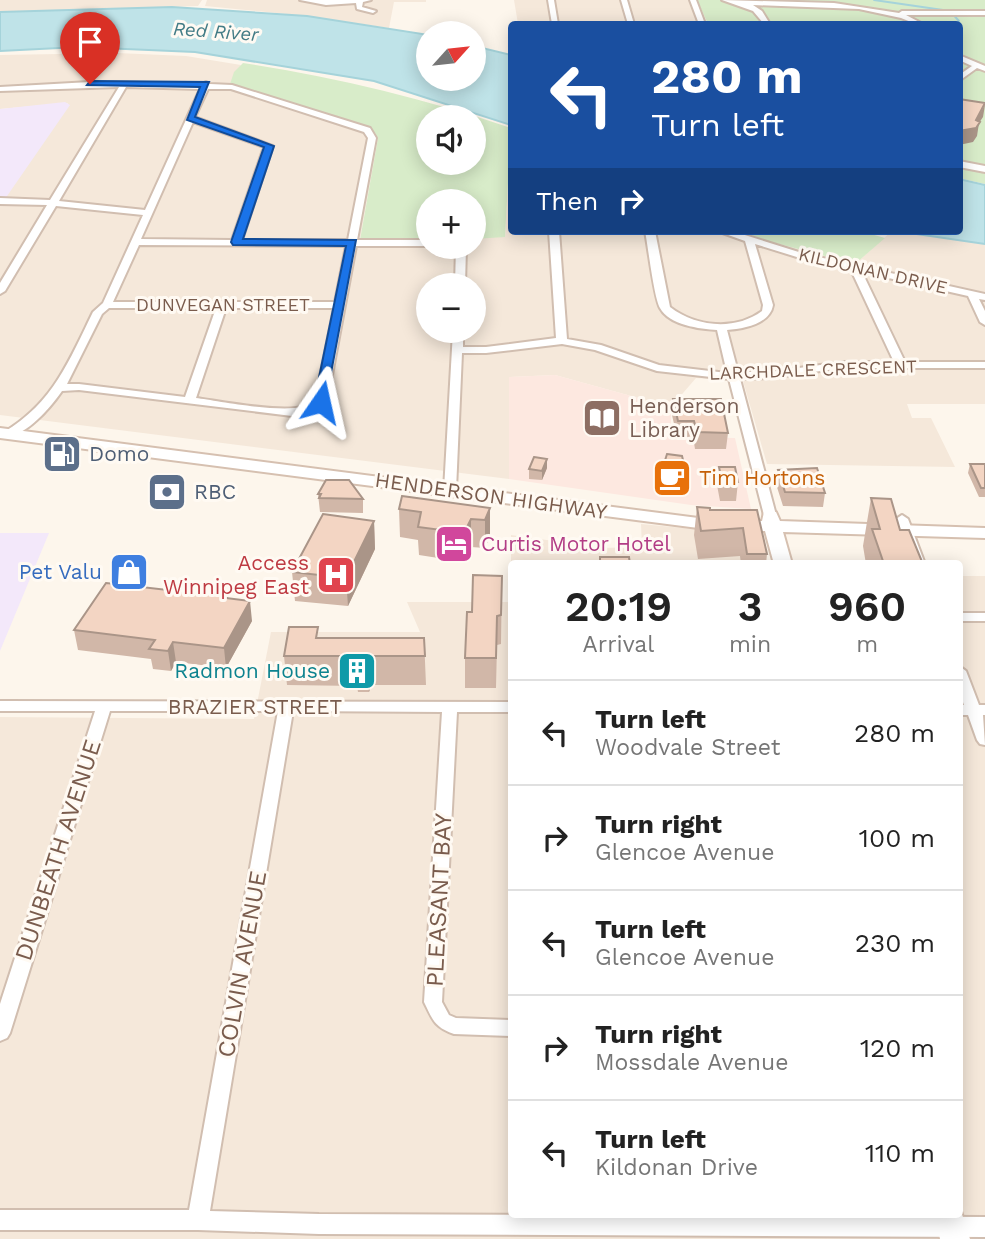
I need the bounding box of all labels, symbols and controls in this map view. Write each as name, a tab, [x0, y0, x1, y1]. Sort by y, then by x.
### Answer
pin	[60, 12.0, 120, 84]
water label: Red River	[172, 17, 260, 46]
north arrow	[416, 21, 486, 91]
map controls	[416, 21, 486, 343]
icon: arrive	[71, 23, 109, 61]
text: 280 m	[651, 47, 803, 105]
icon: left	[536, 49, 627, 140]
button: sound	[416, 105, 486, 175]
text: Turn left	[651, 106, 784, 144]
icon: right	[612, 182, 650, 220]
text: Then	[536, 186, 598, 216]
button: +	[416, 189, 486, 259]
street label: KILDONAN DRIVE	[797, 243, 950, 298]
button: −	[416, 273, 486, 343]
street label: DUNVEGAN STREET	[136, 294, 310, 315]
street label: LARCHDALE CRESCENT	[709, 355, 917, 384]
position arrow	[284, 365, 358, 439]
place label: Henderson Library	[629, 393, 739, 442]
library icon: Henderson Library	[581, 397, 623, 439]
fuel station icon: Domo	[41, 433, 83, 475]
place label: Domo	[89, 441, 149, 466]
cafe icon: Tim Hortons	[651, 457, 693, 499]
place label: Tim Hortons	[699, 465, 825, 490]
street label: HENDERSON HIGHWAY	[373, 467, 609, 524]
bank icon: RBC	[146, 471, 188, 513]
place label: RBC	[194, 479, 236, 504]
hotel icon: Curtis Motor Hotel	[433, 523, 475, 565]
place label: Curtis Motor Hotel	[481, 531, 671, 556]
place label: Access Winnipeg East	[163, 550, 309, 599]
shop icon: Pet Valu	[108, 551, 150, 593]
hospital icon: Access Winnipeg East	[315, 554, 357, 596]
place label: Pet Valu	[19, 559, 102, 584]
text: 20:19	[565, 582, 672, 631]
text: 3	[738, 582, 762, 631]
text: 960	[828, 582, 906, 631]
text: Arrival	[583, 631, 654, 658]
text: min	[729, 631, 771, 658]
text: m	[856, 631, 878, 658]
building icon: Radmon House	[336, 650, 378, 692]
place label: Radmon House	[174, 658, 330, 683]
street label: BRAZIER STREET	[168, 694, 343, 719]
text: Turn left	[595, 704, 706, 734]
icon: left	[536, 714, 574, 752]
text: 280 m	[854, 718, 935, 748]
text: Woodvale Street	[595, 734, 780, 761]
street label: DUNBEATH AVENUE	[9, 736, 107, 964]
text: Turn right	[595, 809, 722, 839]
street label: PLEASANT BAY	[420, 812, 458, 988]
icon: right	[536, 819, 574, 857]
text: 100 m	[859, 823, 935, 853]
text: Glencoe Avenue	[595, 839, 774, 866]
street label: COLVIN AVENUE	[212, 869, 272, 1059]
text: Turn left	[595, 914, 706, 944]
icon: left	[536, 924, 574, 962]
text: 230 m	[855, 928, 935, 958]
text: Glencoe Avenue	[595, 944, 774, 971]
text: Turn right	[595, 1019, 722, 1049]
icon: right	[536, 1029, 574, 1067]
text: 120 m	[860, 1033, 935, 1063]
text: Mossdale Avenue	[595, 1049, 789, 1076]
text: Turn left	[595, 1124, 706, 1154]
icon: left	[536, 1134, 574, 1172]
text: 110 m	[865, 1138, 935, 1168]
text: Kildonan Drive	[595, 1154, 758, 1181]

